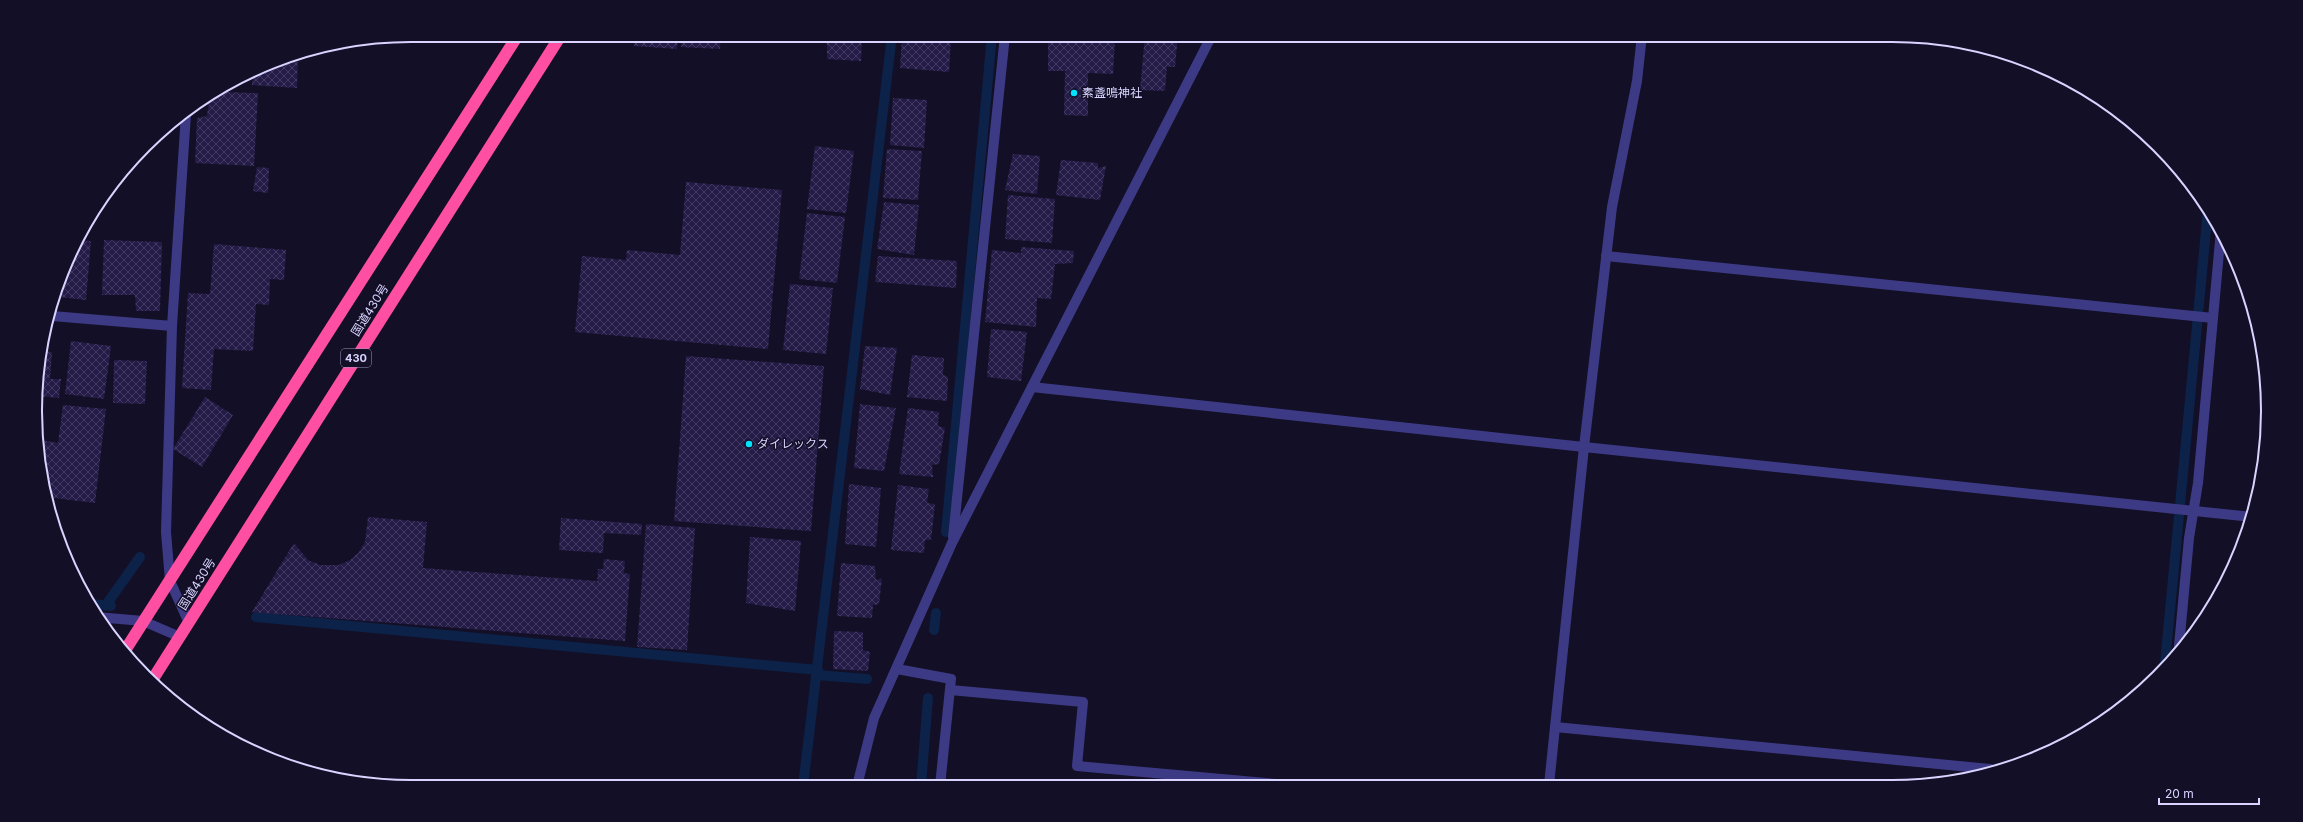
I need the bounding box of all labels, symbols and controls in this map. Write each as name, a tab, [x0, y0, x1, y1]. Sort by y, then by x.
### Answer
place label: 素盞鳴神社	[1082, 85, 1142, 100]
marker: 素盞鳴神社	[1069, 88, 1079, 98]
street label: 国道430号	[348, 281, 392, 339]
road number: 430	[341, 349, 371, 367]
place label: ダイレックス	[757, 436, 829, 451]
marker: ダイレックス	[744, 439, 754, 449]
street label: 国道430号	[175, 555, 219, 613]
scale bar	[2159, 780, 2259, 806]
text: 20 m	[2165, 786, 2194, 801]

